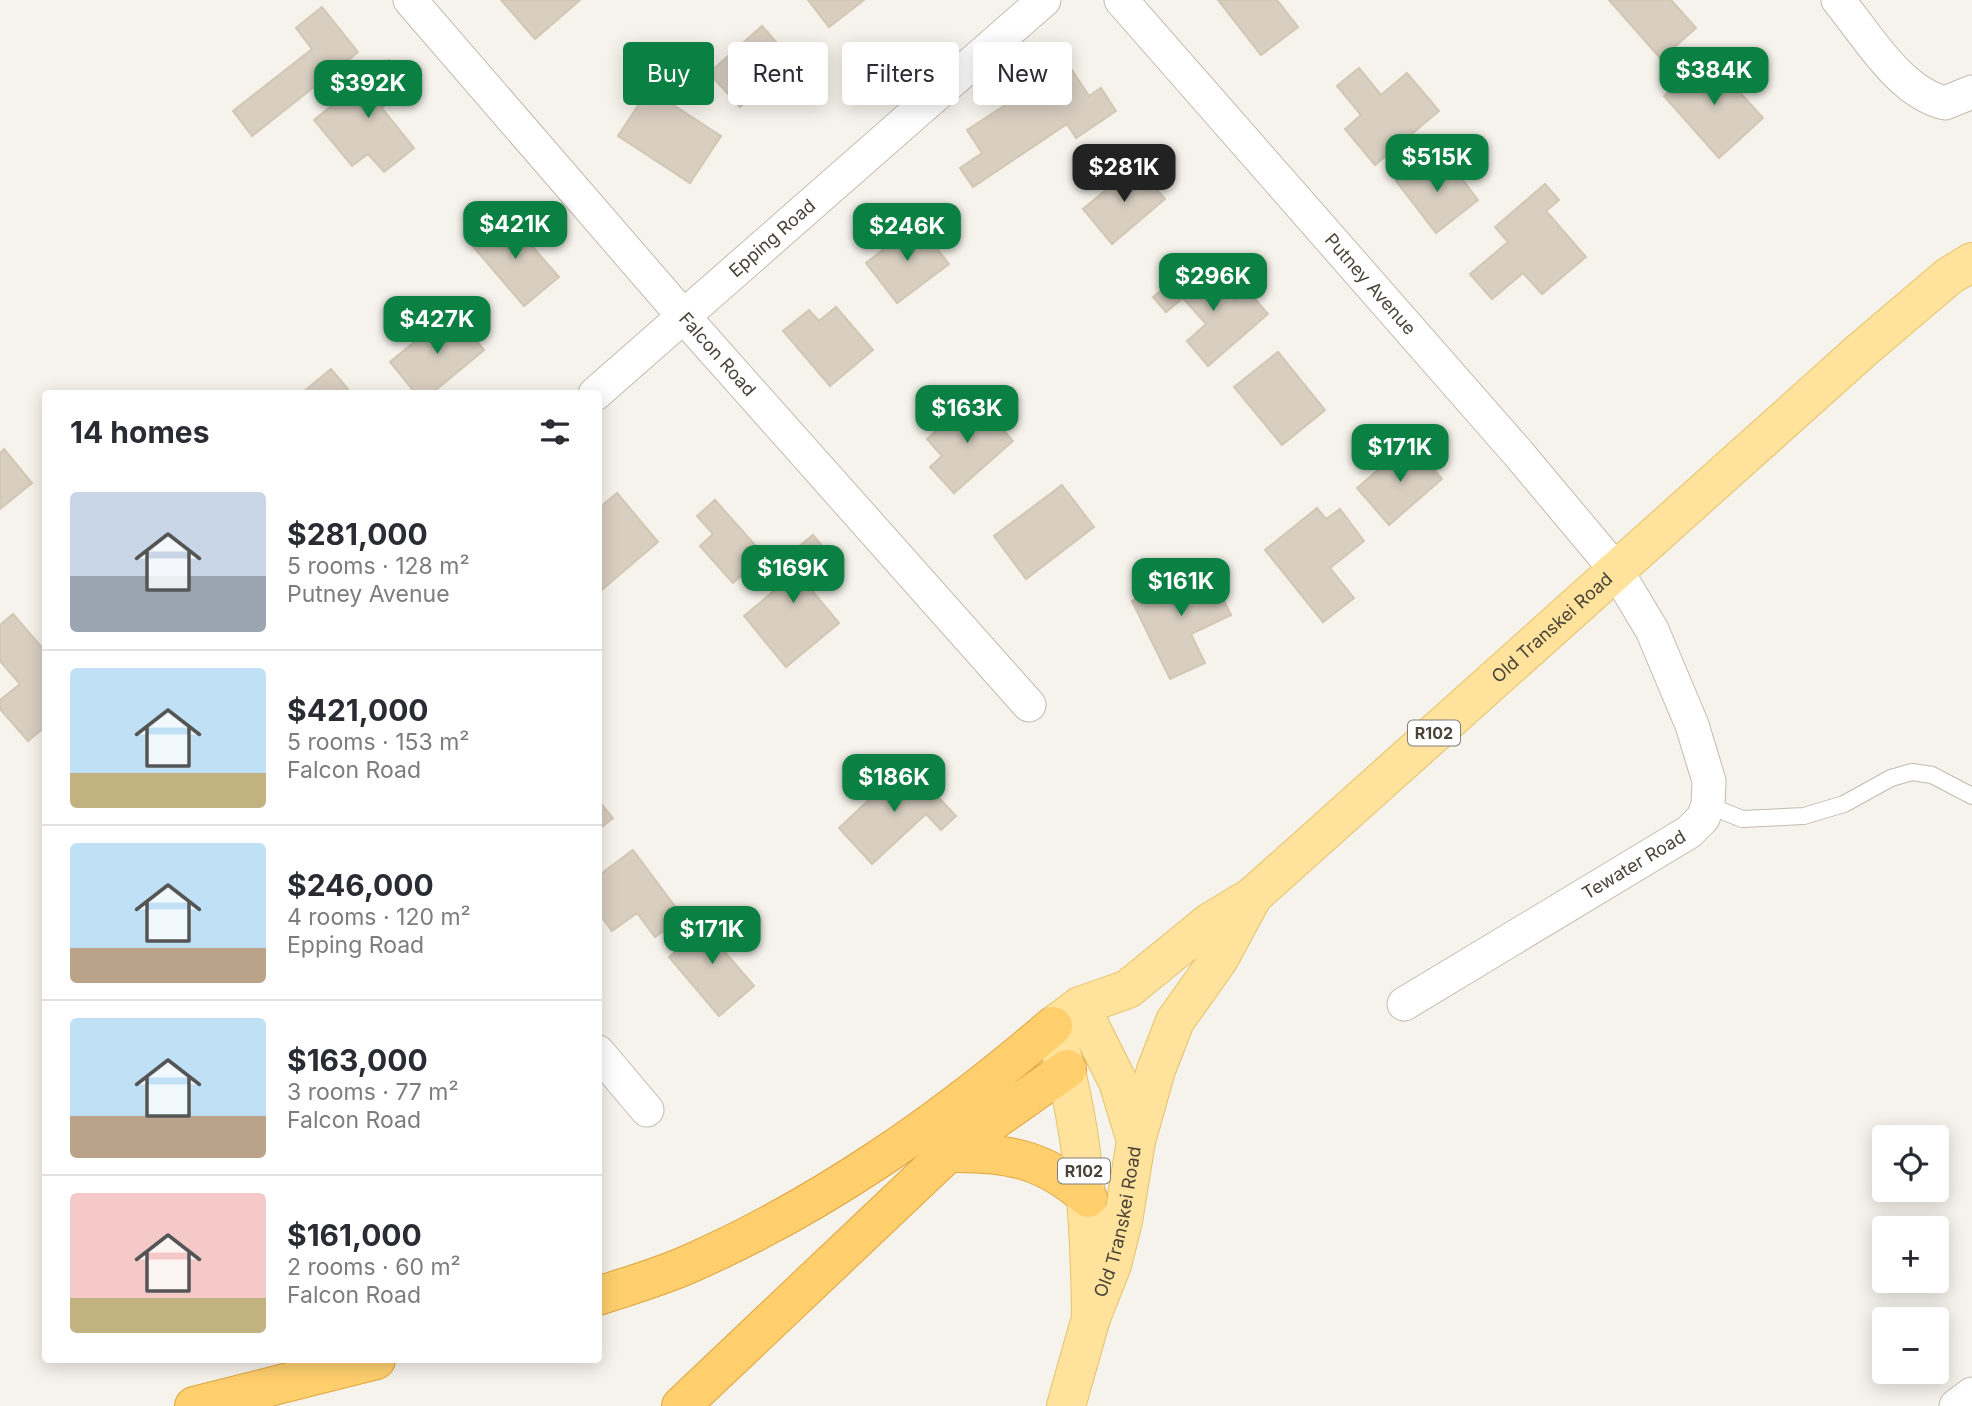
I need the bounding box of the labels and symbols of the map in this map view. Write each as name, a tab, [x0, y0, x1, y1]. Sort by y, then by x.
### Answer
pin: $384K	[1665, 48, 1763, 107]
pin: $392K	[319, 60, 417, 120]
pin: $515K	[1388, 134, 1486, 194]
pin: $281K	[1075, 144, 1173, 204]
street label: Epping Road	[725, 195, 819, 281]
pin: $421K	[466, 202, 564, 261]
pin: $246K	[858, 204, 956, 263]
street label: Putney Avenue	[1321, 229, 1420, 339]
pin: $296K	[1164, 254, 1262, 313]
pin: $427K	[388, 296, 486, 356]
street label: Falcon Road	[675, 308, 760, 400]
pin: $163K	[918, 386, 1016, 445]
pin: $171K	[1351, 424, 1449, 484]
pin: $169K	[744, 546, 842, 605]
pin: $161K	[1132, 558, 1230, 618]
street label: Old Transkei Road	[1487, 568, 1616, 687]
road number: R102	[1408, 720, 1460, 746]
pin: $186K	[845, 754, 943, 814]
street label: Tewater Road	[1578, 826, 1689, 904]
pin: $171K	[663, 906, 761, 966]
street label: Old Transkei Road	[1089, 1145, 1145, 1300]
road number: R102	[1058, 1158, 1110, 1184]

